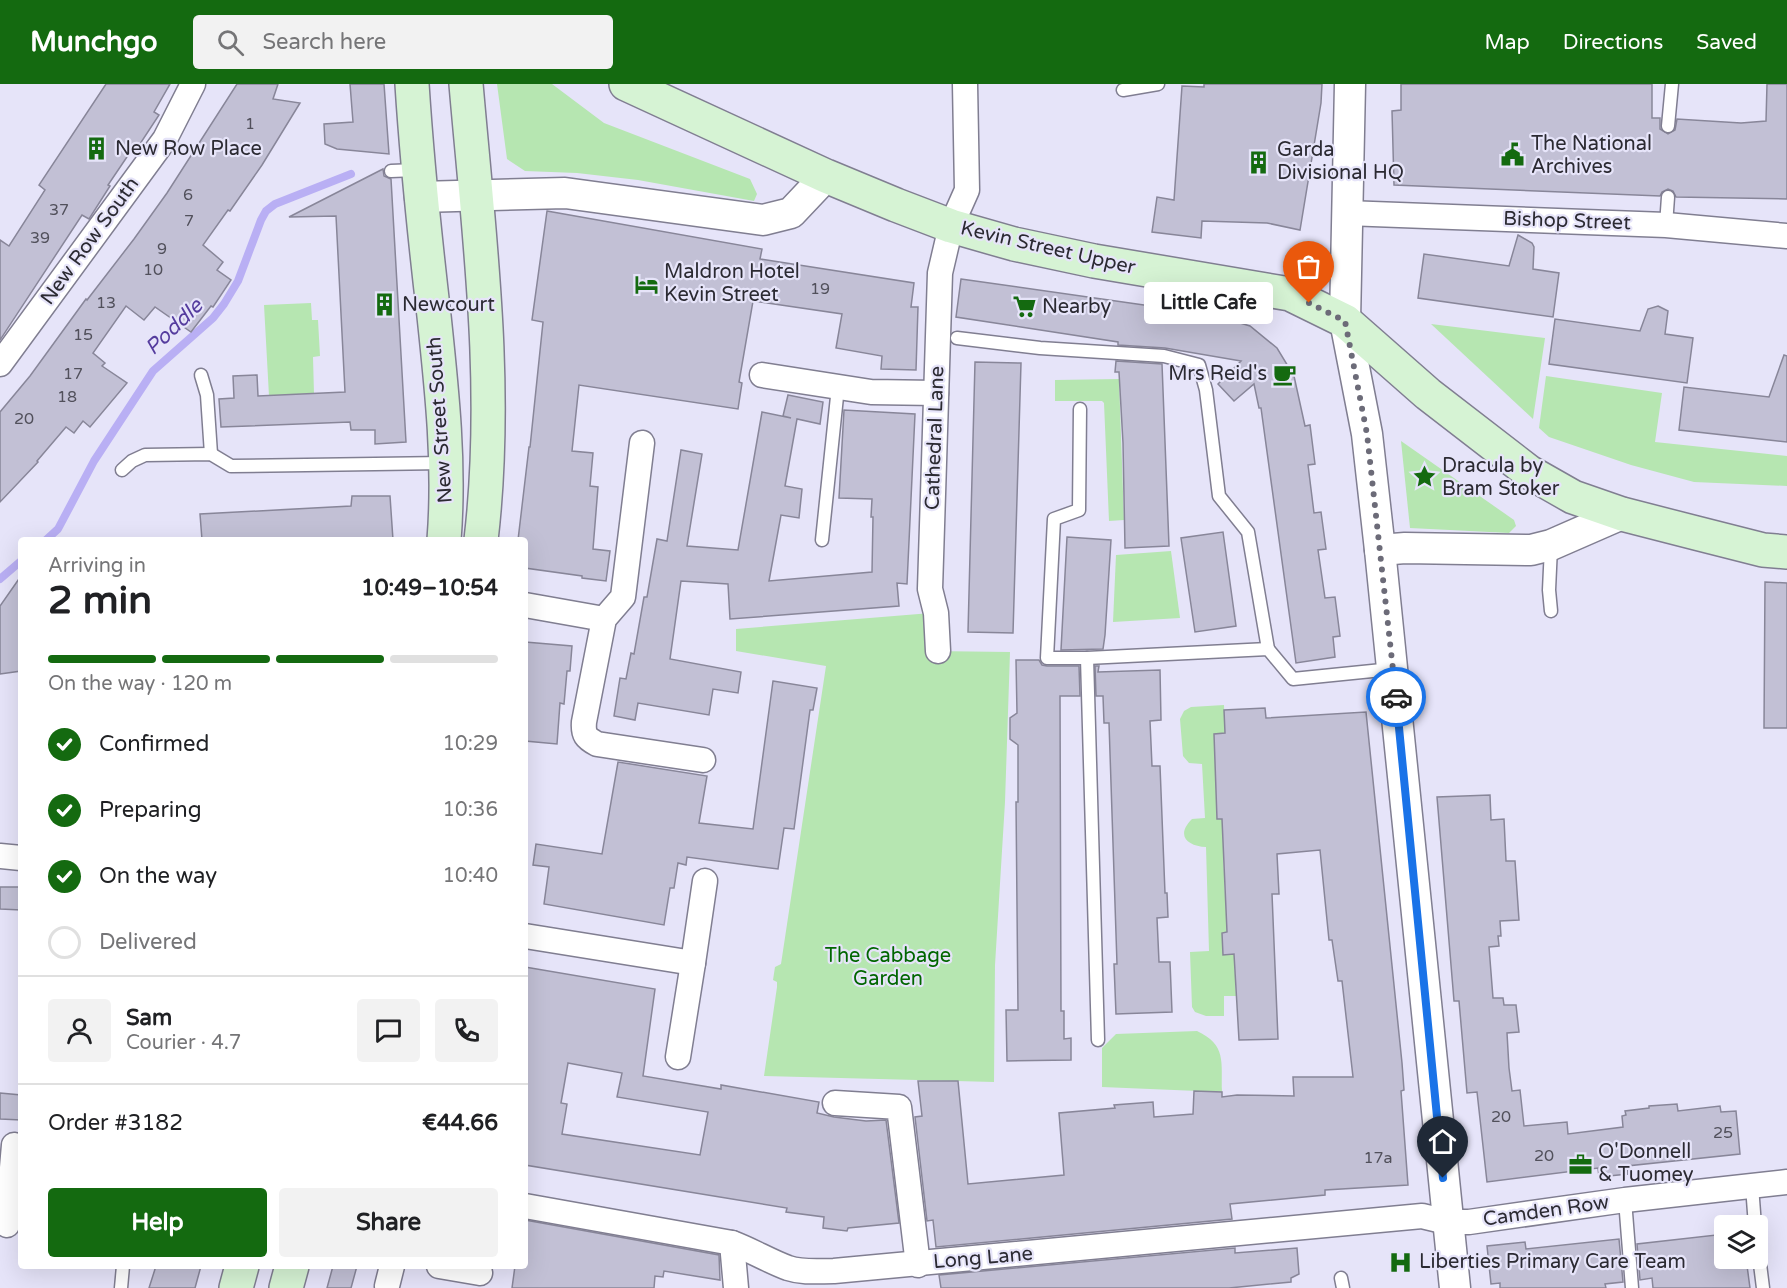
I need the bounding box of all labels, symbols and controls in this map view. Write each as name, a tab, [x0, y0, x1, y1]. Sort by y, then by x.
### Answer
search box	[193, 15, 613, 69]
text: Munchgo	[30, 25, 157, 59]
icon: search	[214, 26, 247, 59]
text: Search here	[262, 29, 386, 55]
text: Map	[1484, 30, 1530, 55]
text: Directions	[1563, 30, 1663, 55]
text: Saved	[1696, 30, 1757, 55]
house number: 1	[245, 114, 255, 134]
place label: The National Archives	[1531, 132, 1652, 179]
building icon: New Row Place	[84, 136, 110, 162]
place label: New Row Place	[115, 137, 262, 161]
place label: Garda Divisional HQ	[1277, 138, 1404, 185]
public building icon: The National Archives	[1500, 142, 1526, 168]
building icon: Garda Divisional HQ	[1246, 149, 1272, 175]
street label: New Row South	[36, 173, 144, 309]
house number: 6	[183, 185, 193, 205]
house number: 37	[49, 200, 69, 220]
street label: Bishop Street	[1503, 207, 1632, 235]
house number: 7	[184, 211, 194, 231]
street label: Kevin Street Upper	[958, 216, 1138, 280]
house number: 39	[30, 228, 50, 248]
house number: 9	[157, 239, 167, 259]
pin	[1283, 241, 1334, 303]
icon: bag	[1292, 250, 1325, 283]
house number: 10	[143, 260, 163, 280]
place label: Maldron Hotel Kevin Street	[664, 260, 800, 307]
hotel icon: Maldron Hotel Kevin Street	[633, 271, 659, 297]
house number: 19	[810, 279, 830, 299]
callout: Little Cafe	[1144, 282, 1273, 324]
text: Little Cafe	[1160, 291, 1257, 315]
building icon: Newcourt	[371, 292, 397, 318]
house number: 13	[96, 293, 116, 313]
water label: Poddle	[140, 293, 209, 360]
place label: Newcourt	[402, 293, 495, 317]
supermarket icon: Nearby	[1011, 294, 1037, 320]
place label: Nearby	[1042, 295, 1111, 319]
house number: 15	[73, 325, 93, 345]
street label: New Street South	[422, 336, 458, 504]
cafe icon: Mrs Reid's	[1272, 361, 1298, 387]
place label: Mrs Reid's	[1168, 362, 1267, 386]
house number: 17	[63, 364, 83, 384]
street label: Cathedral Lane	[920, 366, 950, 510]
house number: 18	[57, 387, 77, 407]
house number: 20	[14, 409, 34, 429]
place label: Dracula by Bram Stoker	[1442, 454, 1560, 501]
place icon: Dracula by Bram Stoker	[1411, 464, 1437, 490]
text: Arriving in	[48, 554, 146, 578]
text: 10:49–10:54	[361, 575, 498, 601]
text: 2 min	[48, 577, 152, 624]
courier	[1366, 667, 1426, 727]
text: On the way · 120 m	[48, 672, 232, 696]
icon: car	[1380, 681, 1413, 714]
icon: check	[48, 728, 81, 761]
text: Confirmed	[99, 731, 209, 757]
text: 10:29	[443, 732, 498, 756]
icon: check	[48, 794, 81, 827]
text: Preparing	[99, 797, 202, 823]
text: 10:36	[443, 798, 498, 822]
icon: check	[48, 860, 81, 893]
text: On the way	[99, 863, 217, 889]
text: 10:40	[443, 864, 498, 888]
text: Delivered	[99, 929, 197, 955]
park label: The Cabbage Garden	[825, 944, 951, 991]
button: person	[48, 999, 111, 1062]
button: chat	[357, 999, 420, 1062]
button: phone	[435, 999, 498, 1062]
text: Sam	[126, 1005, 172, 1031]
text: Courier · 4.7	[126, 1031, 241, 1055]
house number: 20	[1491, 1107, 1511, 1127]
text: Order #3182	[48, 1110, 183, 1136]
text: €44.66	[422, 1110, 498, 1136]
pin	[1417, 1116, 1468, 1178]
house number: 25	[1713, 1123, 1733, 1143]
icon: home	[1426, 1125, 1459, 1158]
place label: O'Donnell & Tuomey	[1598, 1140, 1694, 1187]
house number: 20	[1534, 1146, 1554, 1166]
house number: 17a	[1363, 1148, 1393, 1168]
office icon: O'Donnell & Tuomey	[1567, 1151, 1593, 1177]
button: Help	[48, 1188, 267, 1257]
button: Share	[279, 1188, 498, 1257]
street label: Camden Row	[1481, 1190, 1611, 1232]
map controls	[1714, 1215, 1768, 1269]
button: layers	[1714, 1215, 1768, 1269]
street label: Long Lane	[932, 1242, 1034, 1274]
hospital icon: Liberties Primary Care Team	[1388, 1249, 1414, 1275]
place label: Liberties Primary Care Team	[1419, 1250, 1686, 1274]

